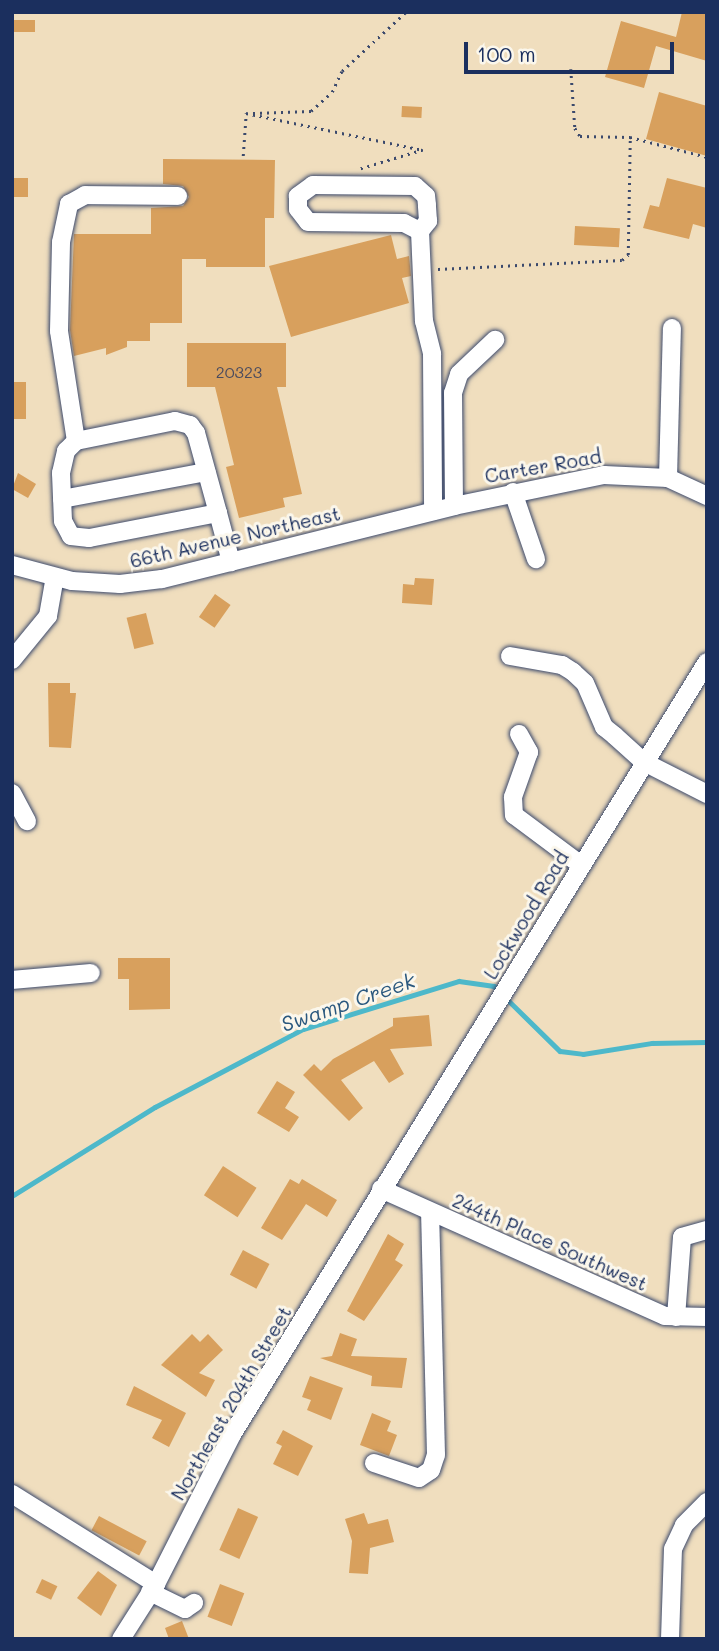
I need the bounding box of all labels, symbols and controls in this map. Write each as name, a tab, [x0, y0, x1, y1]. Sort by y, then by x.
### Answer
scale bar	[467, 28, 677, 72]
text: 100 m	[477, 40, 536, 67]
house number: 20323	[216, 362, 262, 382]
street label: Carter Road	[483, 445, 603, 487]
street label: 66th Avenue Northeast	[128, 502, 342, 572]
street label: Lockwood Road	[479, 847, 573, 983]
water label: Swamp Creek	[278, 967, 418, 1037]
street label: 244th Place Southwest	[449, 1189, 651, 1295]
street label: Northeast 204th Street	[166, 1302, 296, 1504]

